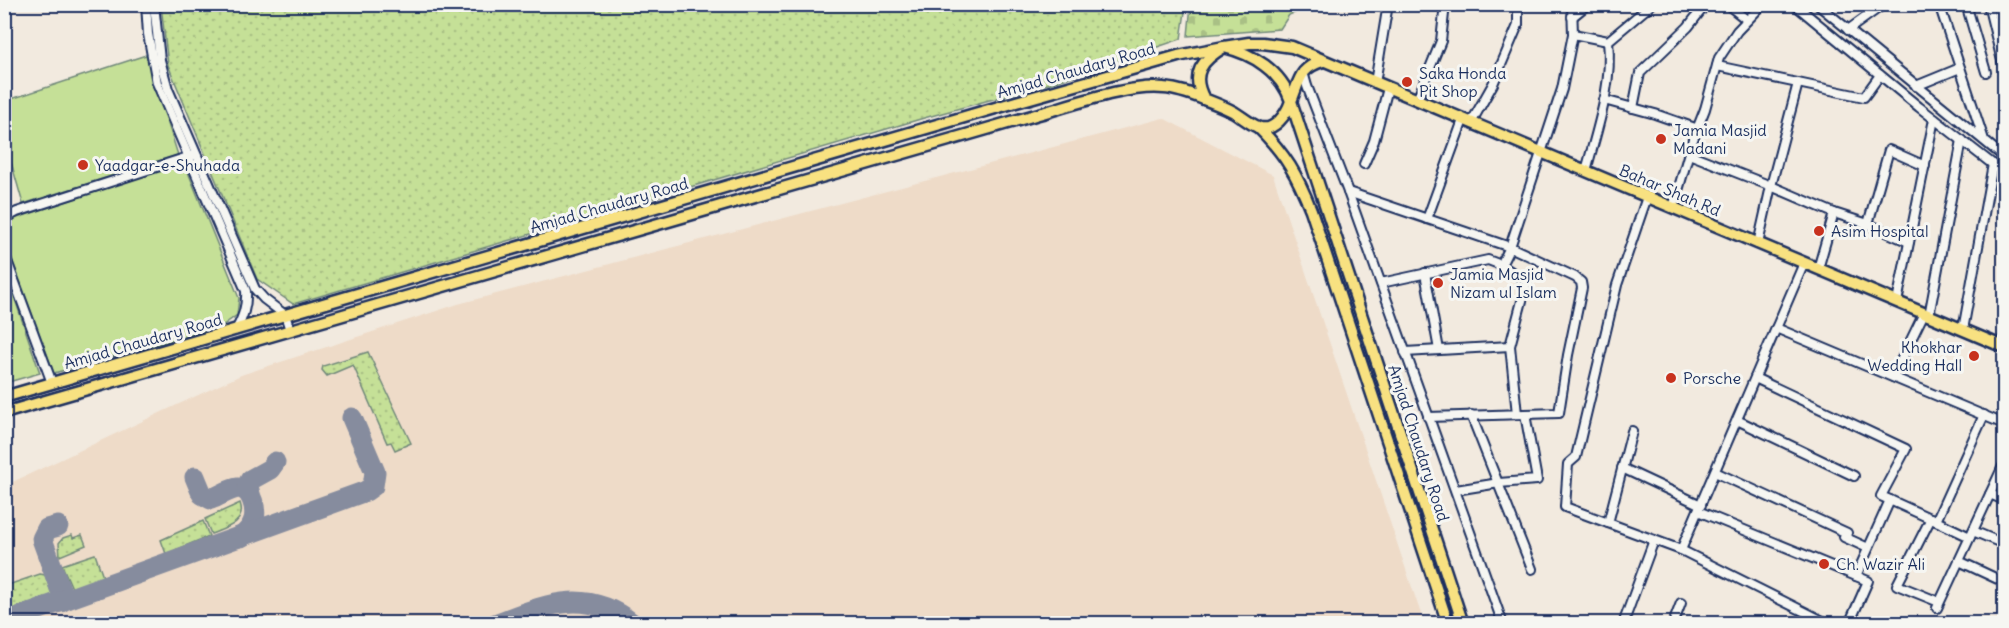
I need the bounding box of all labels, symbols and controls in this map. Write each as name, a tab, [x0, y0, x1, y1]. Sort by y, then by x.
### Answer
street label: Amjad Chaudary Road	[995, 38, 1157, 102]
place label: Saka Honda Pit Shop	[1419, 63, 1506, 101]
marker: Saka Honda Pit Shop	[1400, 75, 1414, 89]
place label: Jamia Masjid Madani	[1673, 120, 1767, 158]
marker: Jamia Masjid Madani	[1654, 132, 1668, 146]
place label: Yaadgar-e-Shuhada	[95, 155, 240, 175]
marker: Yaadgar-e-Shuhada	[76, 158, 90, 172]
street label: Bahar Shah Rd	[1616, 160, 1724, 220]
street label: Amjad Chaudary Road	[528, 173, 690, 237]
place label: Asim Hospital	[1831, 221, 1929, 241]
marker: Asim Hospital	[1812, 224, 1826, 238]
place label: Jamia Masjid Nizam ul Islam	[1450, 264, 1557, 302]
marker: Jamia Masjid Nizam ul Islam	[1431, 276, 1445, 290]
street label: Amjad Chaudary Road	[62, 309, 224, 373]
place label: Khokhar Wedding Hall	[1867, 337, 1962, 375]
marker: Khokhar Wedding Hall	[1967, 349, 1981, 363]
street label: Amjad Chaudary Road	[1384, 362, 1454, 524]
place label: Porsche	[1683, 368, 1741, 388]
marker: Porsche	[1664, 371, 1678, 385]
place label: Ch. Wazir Ali	[1836, 554, 1925, 574]
marker: Ch. Wazir Ali	[1817, 557, 1831, 571]

